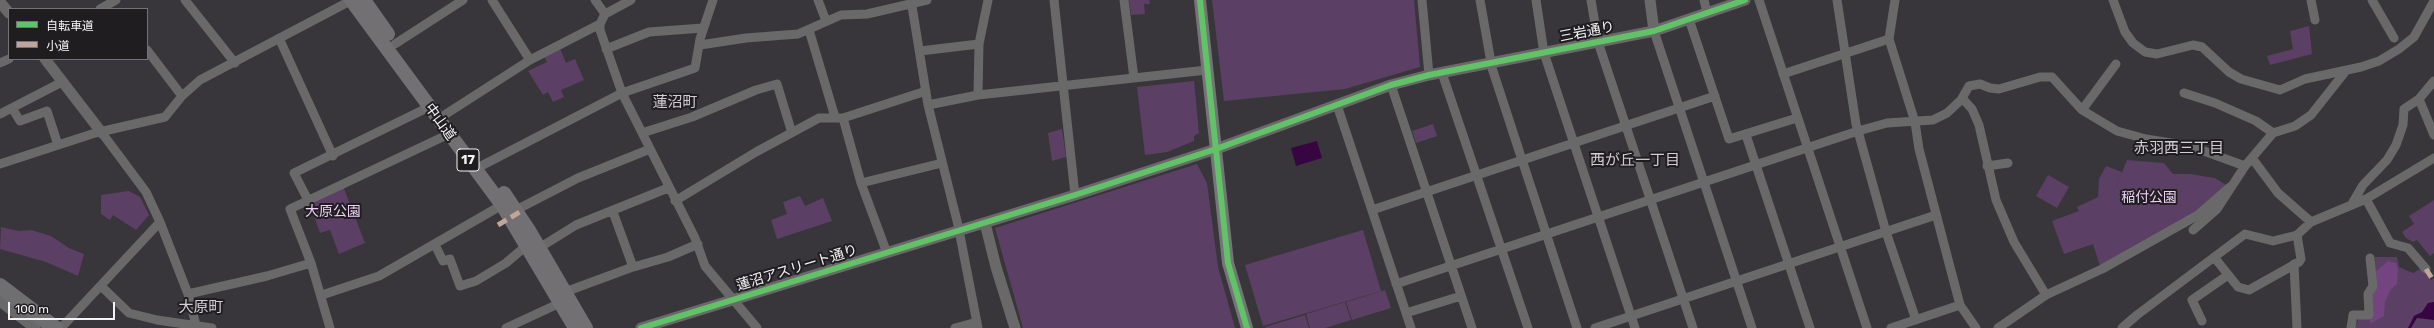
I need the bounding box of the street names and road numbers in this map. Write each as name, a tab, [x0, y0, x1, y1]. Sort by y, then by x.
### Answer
street label: 三岩通り	[1558, 18, 1616, 46]
street label: 中山道	[421, 100, 459, 144]
road number: 17	[457, 149, 479, 171]
street label: 蓮沼アスリート通り	[734, 242, 860, 294]

